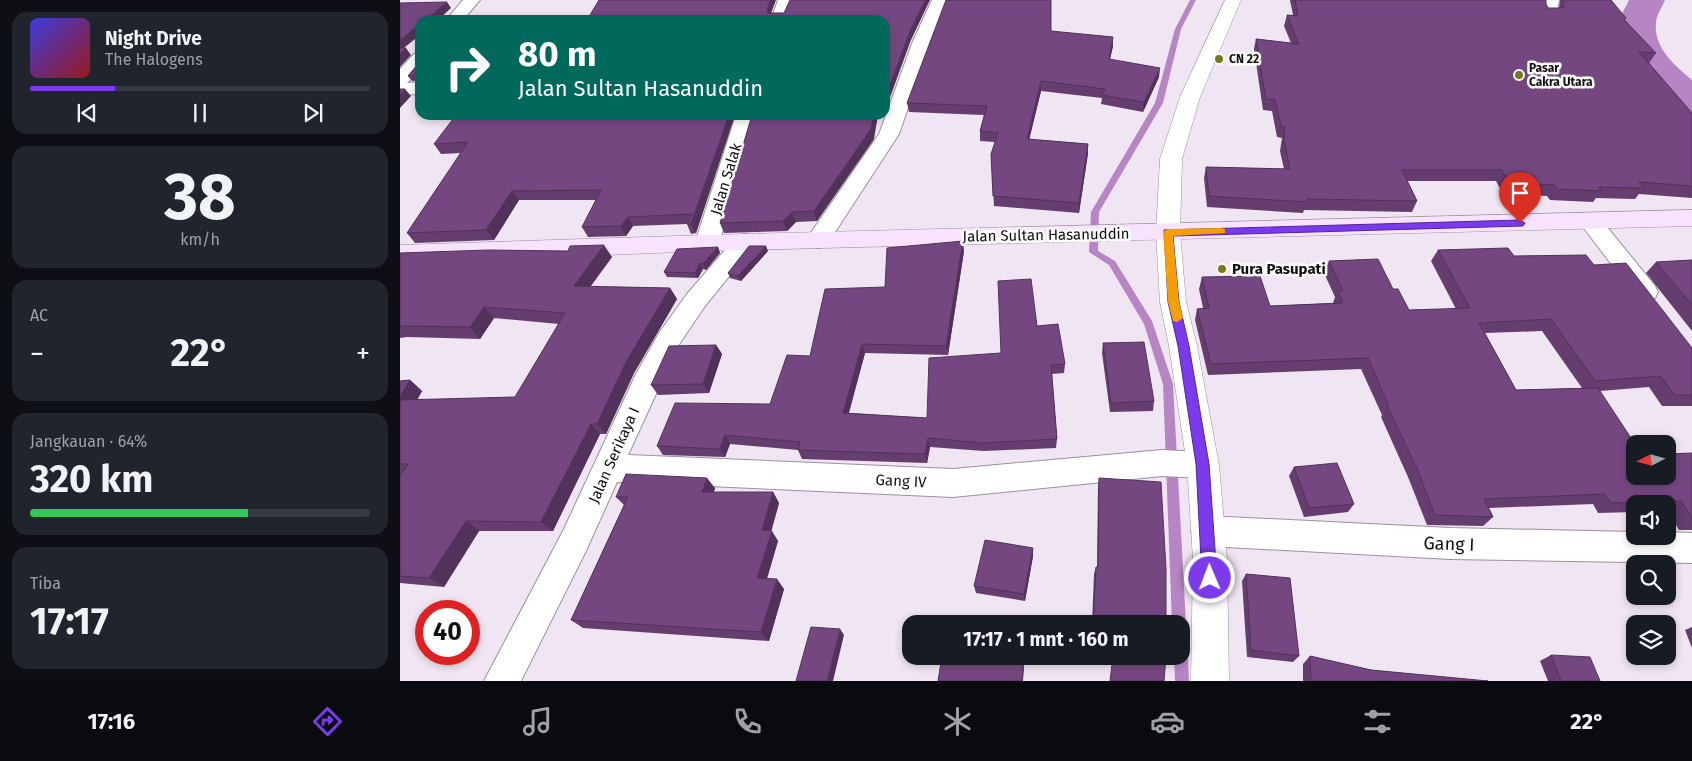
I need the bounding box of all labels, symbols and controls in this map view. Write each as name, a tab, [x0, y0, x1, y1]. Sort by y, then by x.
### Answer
text: Night Drive	[105, 27, 202, 50]
text: 80 m	[518, 33, 597, 75]
icon: right	[435, 35, 500, 100]
text: The Halogens	[105, 50, 203, 69]
place label: CN 22	[1229, 52, 1259, 66]
marker: CN 22	[1213, 53, 1225, 65]
place label: Pasar Cakra Utara	[1529, 61, 1593, 89]
marker: Pasar Cakra Utara	[1513, 69, 1525, 81]
text: Jalan Sultan Hasanuddin	[518, 75, 763, 102]
icon: previous	[73, 99, 101, 127]
icon: pause	[186, 99, 214, 127]
icon: next	[299, 99, 327, 127]
street label: Jalan Salak	[707, 141, 746, 217]
text: 38	[164, 158, 236, 236]
pin	[1499, 172, 1541, 223]
icon: arrive	[1506, 179, 1534, 207]
street label: Jalan Sultan Hasanuddin	[962, 225, 1130, 245]
text: km/h	[180, 230, 220, 249]
place label: Pura Pasupati	[1232, 260, 1326, 278]
marker: Pura Pasupati	[1216, 263, 1228, 275]
text: AC	[30, 306, 48, 325]
text: 22°	[170, 330, 230, 376]
text: −	[30, 337, 44, 370]
text: +	[356, 337, 370, 370]
street label: Jalan Serikaya I	[585, 404, 643, 506]
text: Jangkauan · 64%	[30, 432, 147, 451]
north arrow	[1626, 435, 1676, 485]
map controls	[1626, 435, 1676, 665]
text: 320 km	[30, 456, 153, 502]
street label: Gang IV	[875, 471, 928, 491]
button: sound	[1626, 495, 1676, 545]
street label: Gang I	[1423, 532, 1475, 556]
position arrow	[1183, 551, 1235, 603]
button: search	[1626, 555, 1676, 605]
text: Tiba	[30, 574, 61, 593]
text: 17:17	[30, 598, 109, 644]
speed limit sign: 40	[415, 600, 480, 665]
button: layers	[1626, 615, 1676, 665]
text: 17:17 · 1 mnt · 160 m	[963, 628, 1129, 651]
icon: directions	[310, 704, 345, 739]
icon: music	[520, 704, 555, 739]
icon: phone	[730, 704, 765, 739]
icon: climate	[940, 704, 975, 739]
icon: car	[1150, 704, 1185, 739]
icon: filters	[1360, 704, 1395, 739]
text: 17:16	[88, 708, 135, 735]
text: 22°	[1570, 708, 1604, 735]

